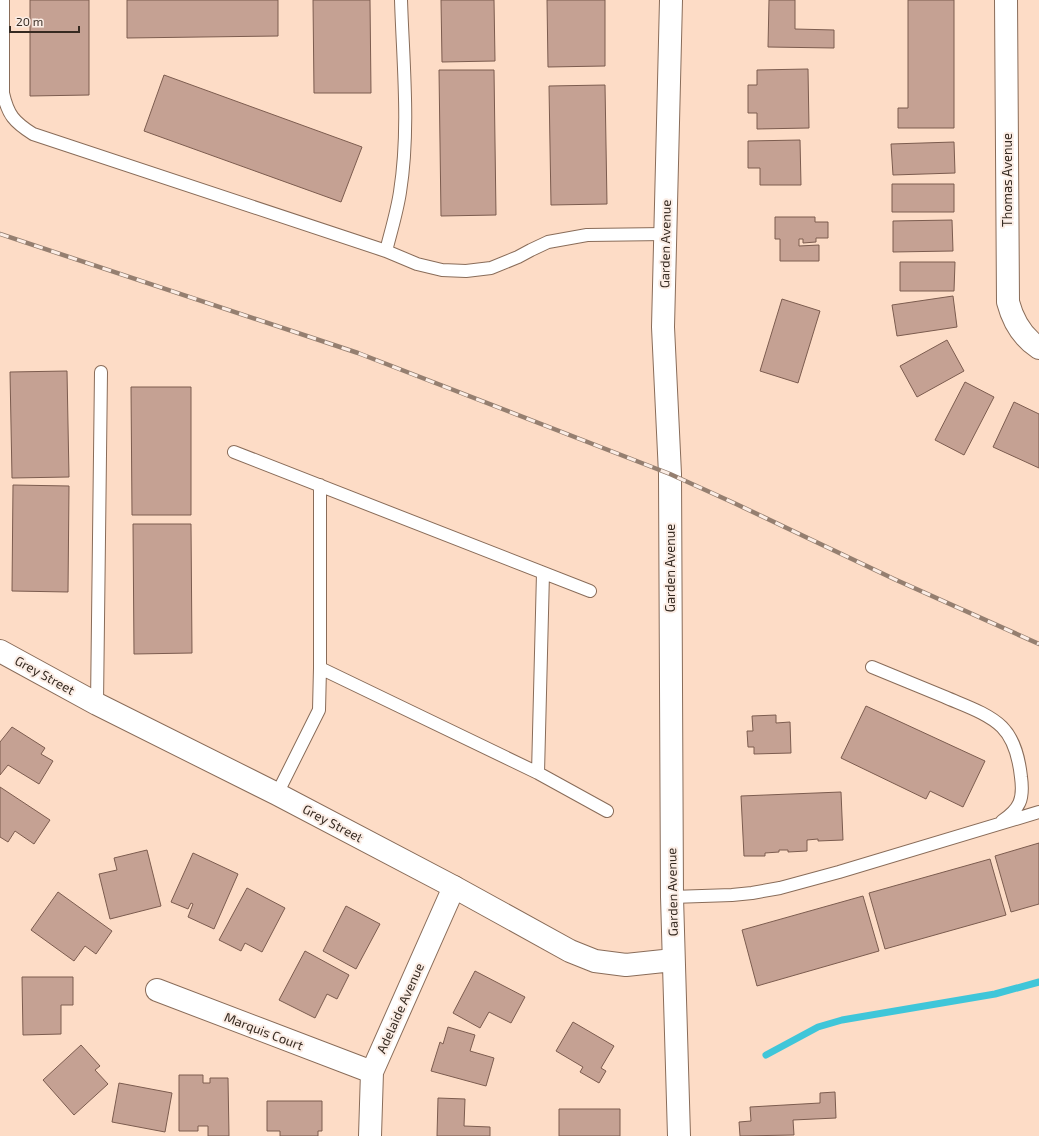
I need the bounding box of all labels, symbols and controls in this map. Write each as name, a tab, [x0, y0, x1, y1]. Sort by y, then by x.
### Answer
scale bar	[10, 8, 79, 34]
text: 20 m	[16, 14, 43, 28]
street label: Thomas Avenue	[999, 133, 1015, 227]
street label: Garden Avenue	[656, 200, 674, 288]
street label: Garden Avenue	[662, 524, 678, 612]
street label: Grey Street	[12, 652, 78, 698]
street label: Grey Street	[300, 800, 366, 846]
street label: Garden Avenue	[663, 848, 681, 936]
street label: Adelaide Avenue	[373, 960, 427, 1056]
street label: Marquis Court	[222, 1009, 306, 1053]

